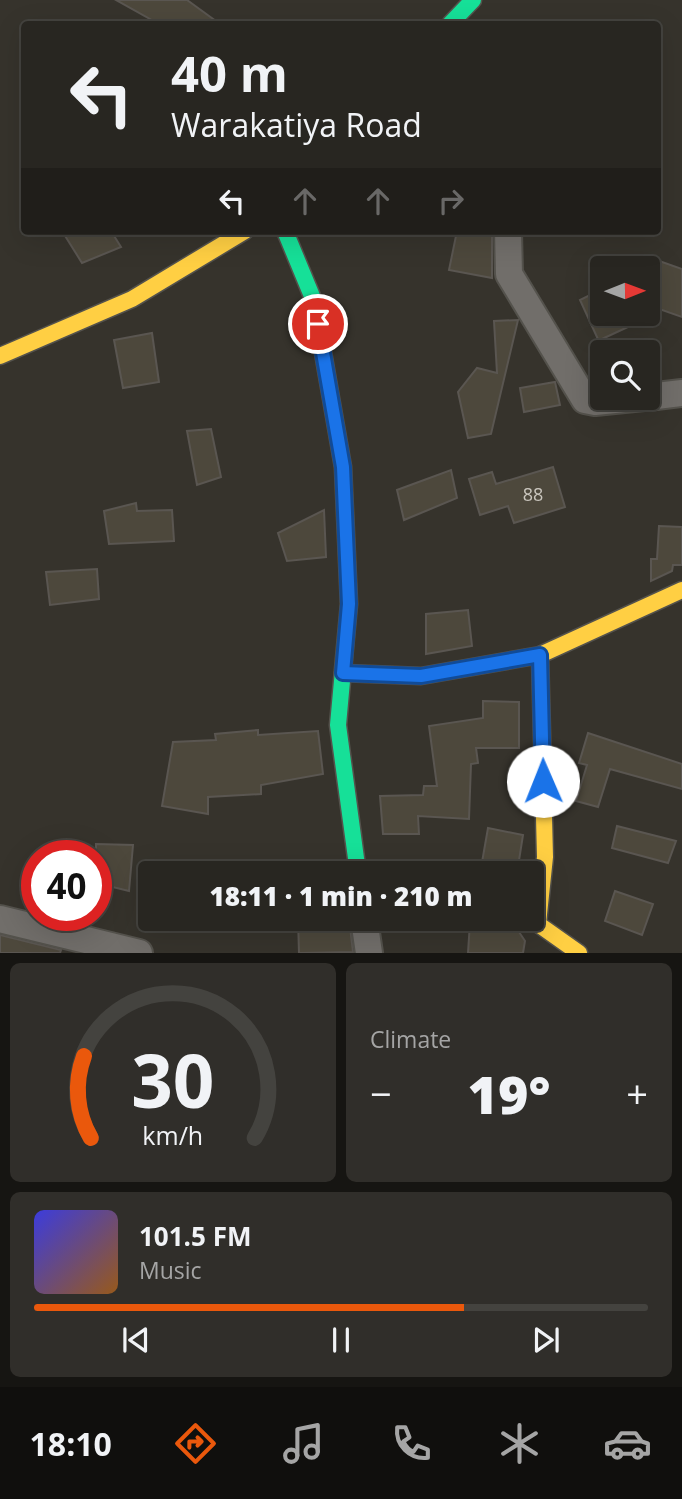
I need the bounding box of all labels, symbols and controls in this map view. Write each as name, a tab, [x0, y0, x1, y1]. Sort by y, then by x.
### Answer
text: 40 m	[171, 40, 288, 106]
icon: left	[56, 49, 147, 140]
text: Warakatiya Road	[171, 103, 422, 146]
icon: left	[213, 182, 251, 220]
icon: ahead	[286, 182, 324, 220]
icon: ahead	[359, 182, 397, 220]
icon: right	[432, 182, 470, 220]
north arrow	[590, 256, 660, 326]
map controls	[590, 256, 660, 410]
pin	[288, 294, 348, 354]
icon: arrive	[299, 305, 337, 343]
button: search	[590, 340, 660, 410]
house number: 88	[523, 482, 543, 506]
position arrow	[506, 744, 580, 818]
speed limit sign: 40	[21, 840, 112, 931]
text: 18:11 · 1 min · 210 m	[210, 878, 472, 914]
text: Climate	[370, 1023, 451, 1055]
text: 30	[131, 1031, 215, 1130]
text: 19°	[468, 1058, 550, 1129]
text: −	[370, 1067, 392, 1119]
text: +	[626, 1067, 648, 1119]
text: km/h	[143, 1118, 203, 1152]
text: 101.5 FM	[139, 1218, 251, 1254]
text: Music	[139, 1254, 202, 1286]
icon: previous	[117, 1321, 155, 1359]
icon: pause	[322, 1321, 360, 1359]
icon: next	[527, 1321, 565, 1359]
icon: directions	[171, 1419, 220, 1468]
icon: music	[279, 1419, 328, 1468]
icon: phone	[387, 1419, 436, 1468]
icon: climate	[495, 1419, 544, 1468]
icon: car	[603, 1419, 652, 1468]
text: 18:10	[30, 1422, 112, 1465]

